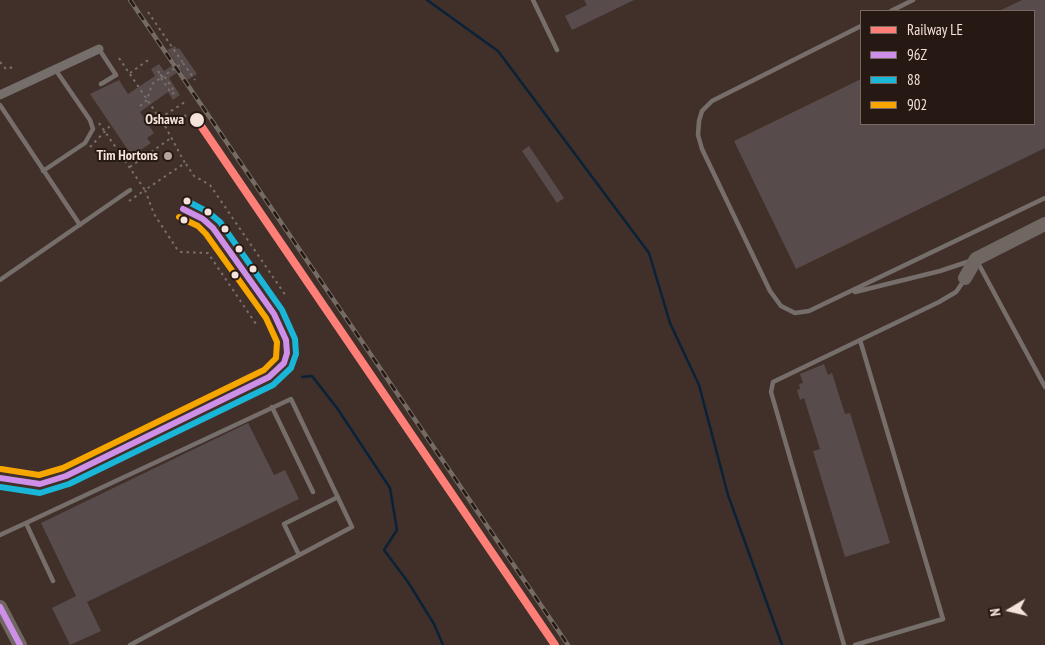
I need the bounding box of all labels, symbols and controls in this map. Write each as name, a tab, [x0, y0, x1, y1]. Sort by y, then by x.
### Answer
legend	[860, 10, 1035, 125]
text: Railway LE	[907, 20, 963, 39]
text: 96Z	[907, 45, 927, 64]
text: 88	[907, 70, 921, 89]
text: 902	[907, 95, 927, 114]
marker: Oshawa	[188, 111, 206, 129]
place label: Oshawa	[145, 112, 184, 128]
place label: Tim Hortons	[96, 148, 158, 164]
marker: Tim Hortons	[162, 150, 174, 162]
unlabelled marker	[182, 196, 192, 206]
unlabelled marker	[203, 207, 213, 217]
unlabelled marker	[179, 215, 189, 225]
unlabelled marker	[220, 224, 230, 234]
unlabelled marker	[234, 244, 244, 254]
unlabelled marker	[248, 264, 258, 274]
unlabelled marker	[230, 270, 240, 280]
north arrow	[985, 585, 1035, 635]
text: N	[986, 607, 1005, 617]

